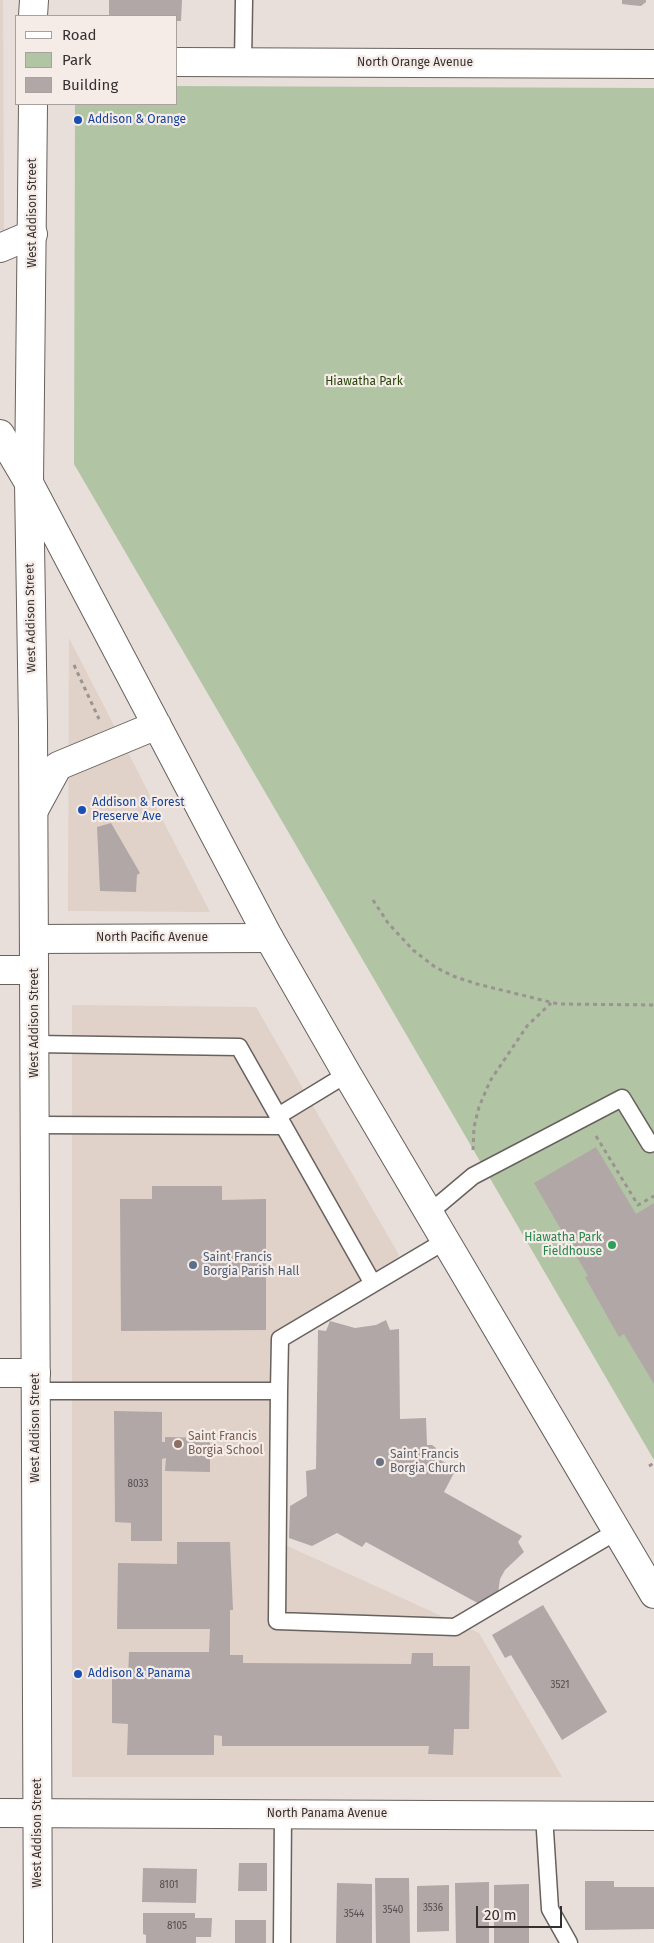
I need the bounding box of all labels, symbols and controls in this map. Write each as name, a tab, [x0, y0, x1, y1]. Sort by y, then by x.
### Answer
legend	[15, 15, 178, 105]
text: Road	[62, 26, 97, 44]
text: Park	[62, 51, 92, 69]
street label: North Orange Avenue	[357, 56, 473, 70]
text: Building	[62, 76, 118, 94]
place label: Addison & Orange	[88, 113, 186, 127]
marker: Addison & Orange	[72, 114, 84, 126]
street label: West Addison Street	[26, 158, 40, 268]
park label: Hiawatha Park	[325, 375, 403, 389]
street label: West Addison Street	[23, 563, 39, 673]
place label: Addison & Forest Preserve Ave	[92, 796, 185, 824]
marker: Addison & Forest Preserve Ave	[76, 804, 88, 816]
street label: North Pacific Avenue	[96, 931, 208, 945]
street label: West Addison Street	[28, 968, 42, 1078]
place label: Hiawatha Park Fieldhouse	[524, 1231, 602, 1259]
marker: Hiawatha Park Fieldhouse	[606, 1239, 618, 1251]
place label: Saint Francis Borgia Parish Hall	[203, 1251, 299, 1279]
marker: Saint Francis Borgia Parish Hall	[187, 1259, 199, 1271]
street label: West Addison Street	[29, 1373, 43, 1483]
place label: Saint Francis Borgia School	[188, 1430, 263, 1458]
marker: Saint Francis Borgia School	[172, 1438, 184, 1450]
place label: Saint Francis Borgia Church	[390, 1448, 466, 1476]
marker: Saint Francis Borgia Church	[374, 1456, 386, 1468]
house number: 8033	[128, 1478, 148, 1490]
place label: Addison & Panama	[88, 1667, 191, 1681]
marker: Addison & Panama	[72, 1668, 84, 1680]
house number: 3521	[551, 1679, 569, 1691]
street label: West Addison Street	[31, 1778, 45, 1888]
street label: North Panama Avenue	[267, 1807, 387, 1821]
house number: 8101	[159, 1879, 179, 1891]
scale bar	[479, 1896, 565, 1928]
house number: 3536	[423, 1902, 443, 1914]
house number: 3540	[383, 1904, 403, 1916]
text: 20 m	[484, 1906, 517, 1924]
house number: 3544	[344, 1908, 364, 1920]
house number: 8105	[167, 1920, 187, 1932]

